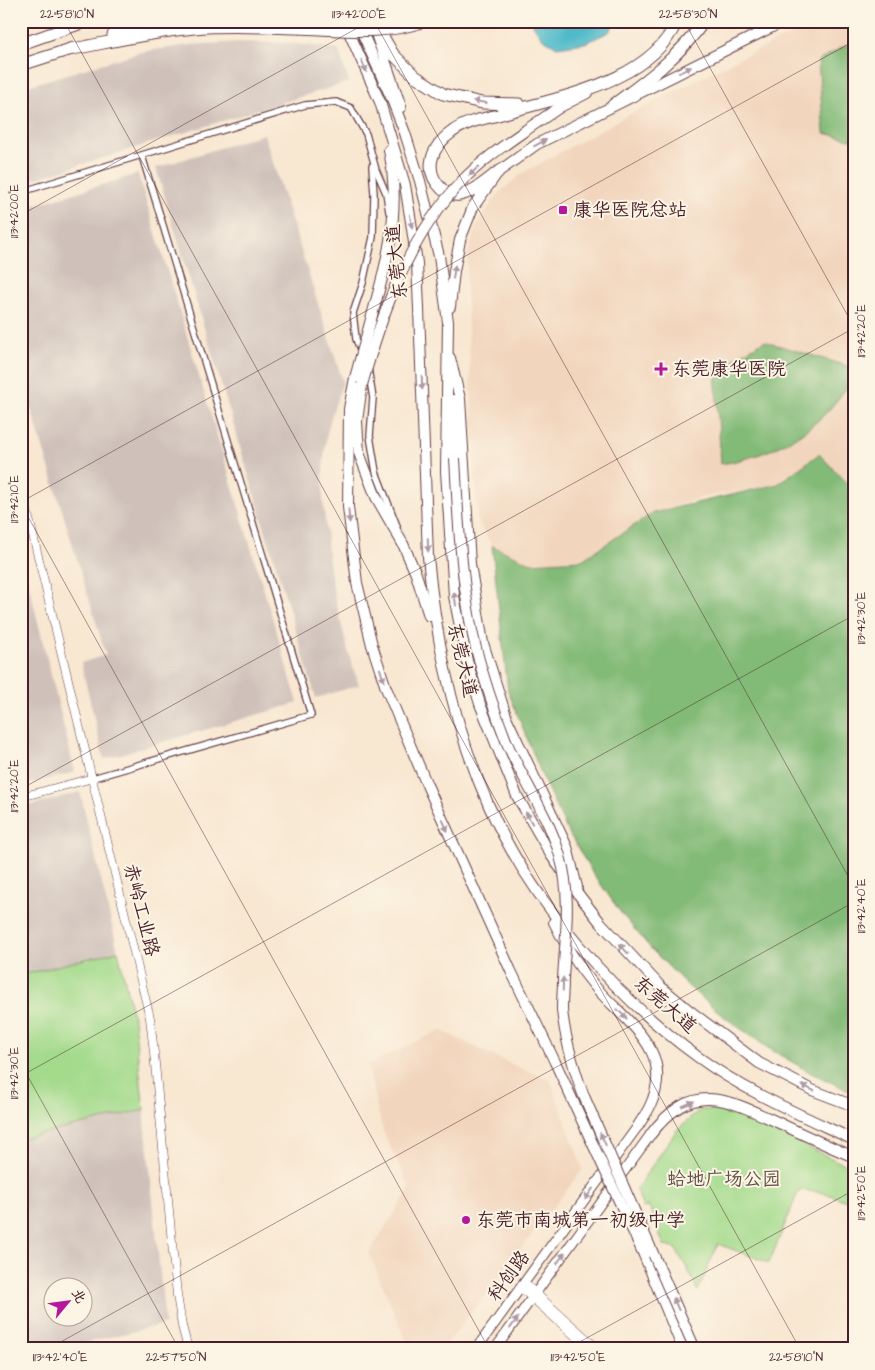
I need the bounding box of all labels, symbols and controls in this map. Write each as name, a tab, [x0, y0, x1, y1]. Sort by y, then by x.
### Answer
text: 22°58'10"N	[40, 6, 95, 23]
text: 113°42'00"E	[332, 6, 386, 23]
text: 22°58'30"N	[659, 6, 718, 23]
one-way arrow	[361, 59, 369, 73]
one-way arrow	[678, 66, 692, 74]
one-way arrow	[471, 98, 487, 106]
one-way arrow	[532, 139, 547, 147]
one-way arrow	[468, 165, 480, 177]
text: 113°42'00"E	[6, 184, 23, 238]
place label: 康华医院总站	[573, 197, 687, 224]
marker: 康华医院总站	[557, 204, 569, 216]
one-way arrow	[407, 213, 415, 229]
street label: 东莞大道	[380, 223, 414, 301]
one-way arrow	[451, 264, 459, 280]
text: 113°42'20"E	[853, 304, 870, 358]
place label: 东莞康华医院	[672, 356, 786, 383]
marker: 东莞康华医院	[654, 362, 668, 376]
one-way arrow	[418, 375, 426, 391]
text: 113°42'10"E	[6, 475, 23, 523]
one-way arrow	[345, 508, 353, 524]
one-way arrow	[424, 537, 432, 553]
one-way arrow	[451, 590, 459, 606]
text: 113°42'30"E	[853, 592, 870, 644]
street label: 东莞大道	[440, 620, 484, 700]
one-way arrow	[379, 667, 386, 682]
text: 113°42'20"E	[6, 759, 23, 813]
one-way arrow	[525, 811, 533, 825]
one-way arrow	[441, 818, 449, 832]
street label: 赤岭工业路	[116, 861, 166, 959]
text: 113°42'40"E	[853, 879, 870, 933]
one-way arrow	[618, 943, 630, 955]
street label: 东莞大道	[627, 970, 703, 1040]
one-way arrow	[559, 976, 567, 992]
one-way arrow	[616, 1008, 628, 1020]
text: 113°42'30"E	[6, 1047, 23, 1099]
one-way arrow	[801, 1084, 815, 1092]
one-way arrow	[681, 1100, 695, 1108]
one-way arrow	[599, 1132, 607, 1146]
park label: 蛤地广场公园	[667, 1166, 781, 1193]
text: 113°42'50"E	[853, 1166, 870, 1220]
one-way arrow	[584, 1187, 594, 1200]
place label: 东莞市南城第一初级中学	[476, 1207, 685, 1234]
marker: 东莞市南城第一初级中学	[460, 1214, 472, 1226]
street label: 科创路	[481, 1245, 537, 1307]
one-way arrow	[556, 1252, 567, 1265]
north arrow	[42, 1278, 92, 1328]
text: 北	[66, 1285, 91, 1307]
one-way arrow	[671, 1297, 679, 1311]
one-way arrow	[509, 1316, 519, 1330]
text: 113°42'40"E	[33, 1349, 87, 1366]
text: 22°57'50"N	[146, 1349, 207, 1366]
text: 113°42'50"E	[551, 1349, 605, 1366]
text: 22°58'10"N	[769, 1349, 824, 1366]

